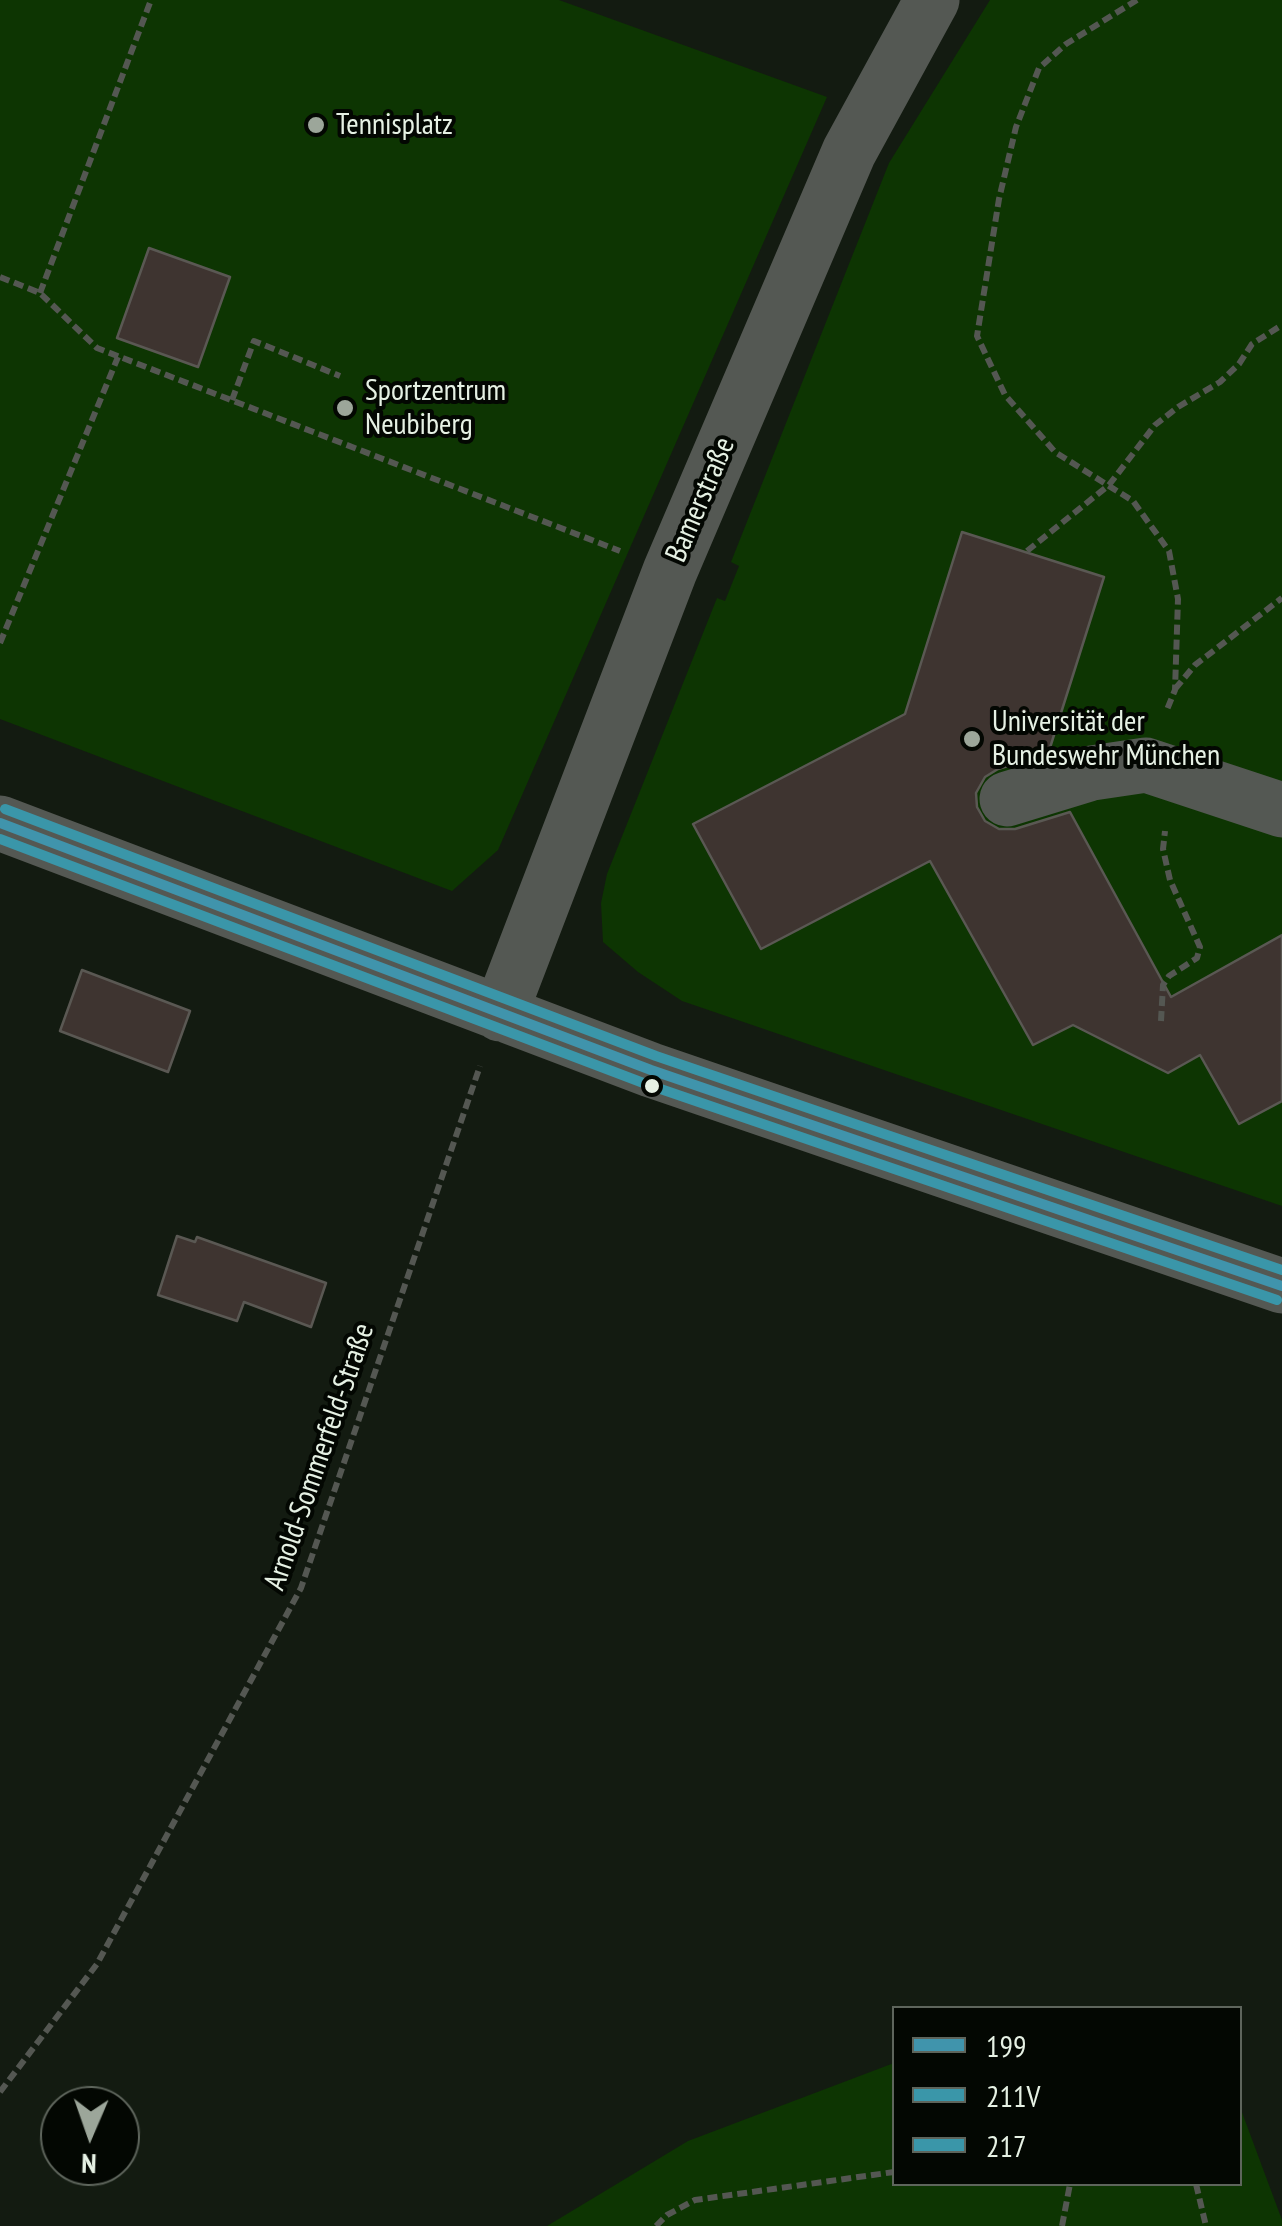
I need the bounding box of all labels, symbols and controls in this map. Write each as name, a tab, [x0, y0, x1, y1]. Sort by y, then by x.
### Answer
place label: Tennisplatz	[336, 107, 453, 143]
marker: Tennisplatz	[305, 114, 327, 136]
place label: Sportzentrum Neubiberg	[365, 373, 506, 444]
marker: Sportzentrum Neubiberg	[334, 397, 356, 419]
street label: Bamerstraße	[659, 432, 743, 568]
place label: Universität der Bundeswehr München	[992, 704, 1220, 774]
marker: Universität der Bundeswehr München	[961, 728, 983, 750]
unlabelled marker	[642, 1076, 662, 1096]
street label: Arnold-Sommerfeld-Straße	[257, 1319, 383, 1595]
legend	[892, 2006, 1242, 2186]
text: 199	[986, 2026, 1027, 2065]
text: 211V	[986, 2076, 1040, 2115]
north arrow	[40, 2086, 140, 2186]
text: 217	[986, 2126, 1027, 2165]
text: N	[81, 2146, 97, 2183]

